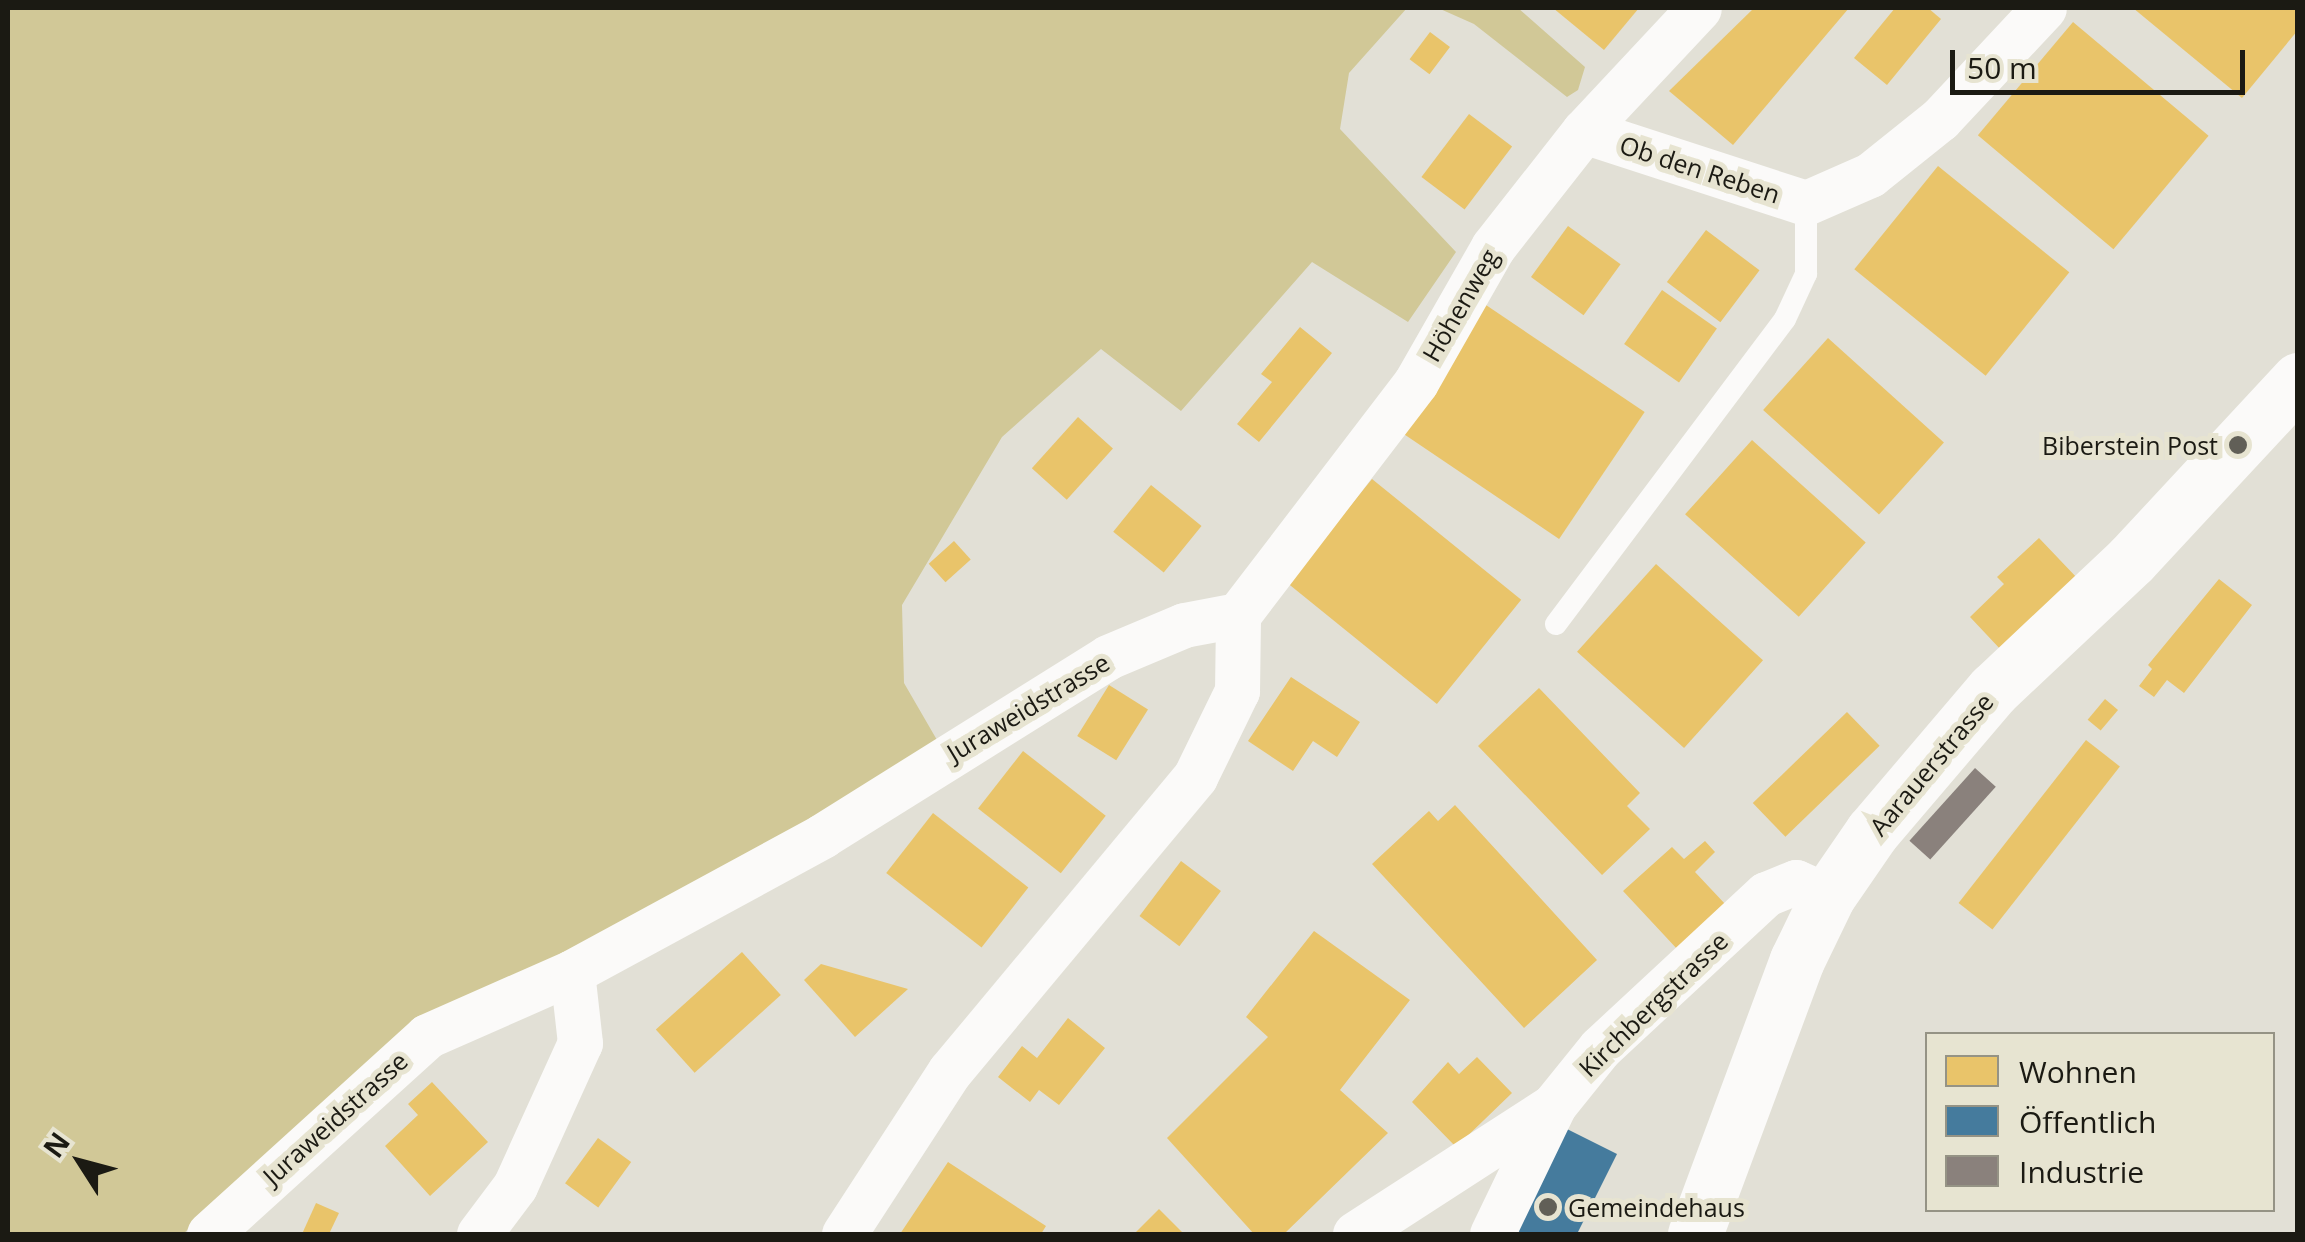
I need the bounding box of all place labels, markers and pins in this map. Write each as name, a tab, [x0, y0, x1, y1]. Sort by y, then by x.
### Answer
place label: Biberstein Post	[2042, 430, 2218, 460]
marker: Biberstein Post	[2227, 434, 2249, 456]
place label: Gemeindehaus	[1568, 1192, 1745, 1222]
marker: Gemeindehaus	[1537, 1196, 1559, 1218]

